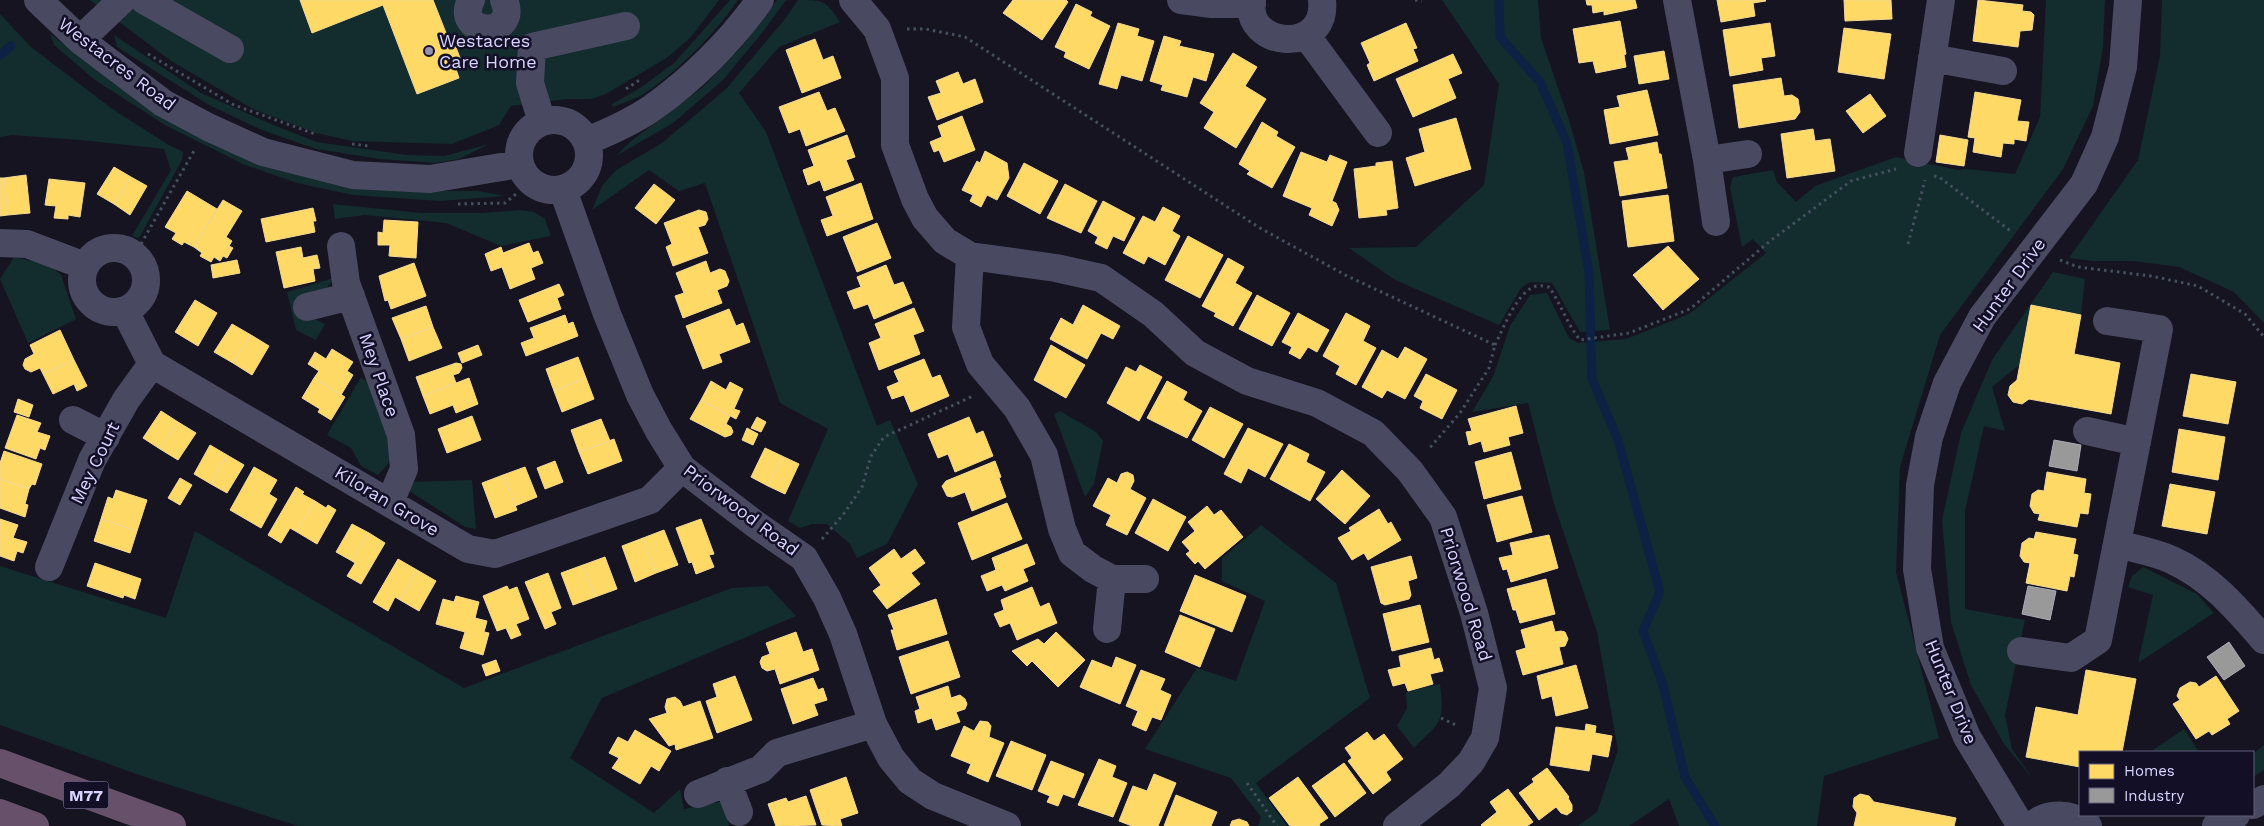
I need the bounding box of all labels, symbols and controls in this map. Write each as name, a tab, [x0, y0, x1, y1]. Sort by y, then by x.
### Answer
street label: Westacres Road	[55, 13, 180, 115]
place label: Westacres Care Home	[439, 30, 537, 72]
marker: Westacres Care Home	[423, 45, 435, 57]
street label: Hunter Drive	[1967, 234, 2050, 336]
street label: Mey Place	[355, 330, 404, 420]
street label: Mey Court	[66, 418, 124, 507]
street label: Priorwood Road	[679, 459, 803, 560]
street label: Kiloran Grove	[331, 461, 443, 540]
street label: Priorwood Road	[1436, 524, 1497, 663]
street label: Hunter Drive	[1921, 636, 1982, 747]
legend	[2079, 751, 2254, 816]
text: Homes	[2124, 762, 2175, 780]
road number: M77	[64, 782, 108, 808]
text: Industry	[2124, 787, 2185, 805]

